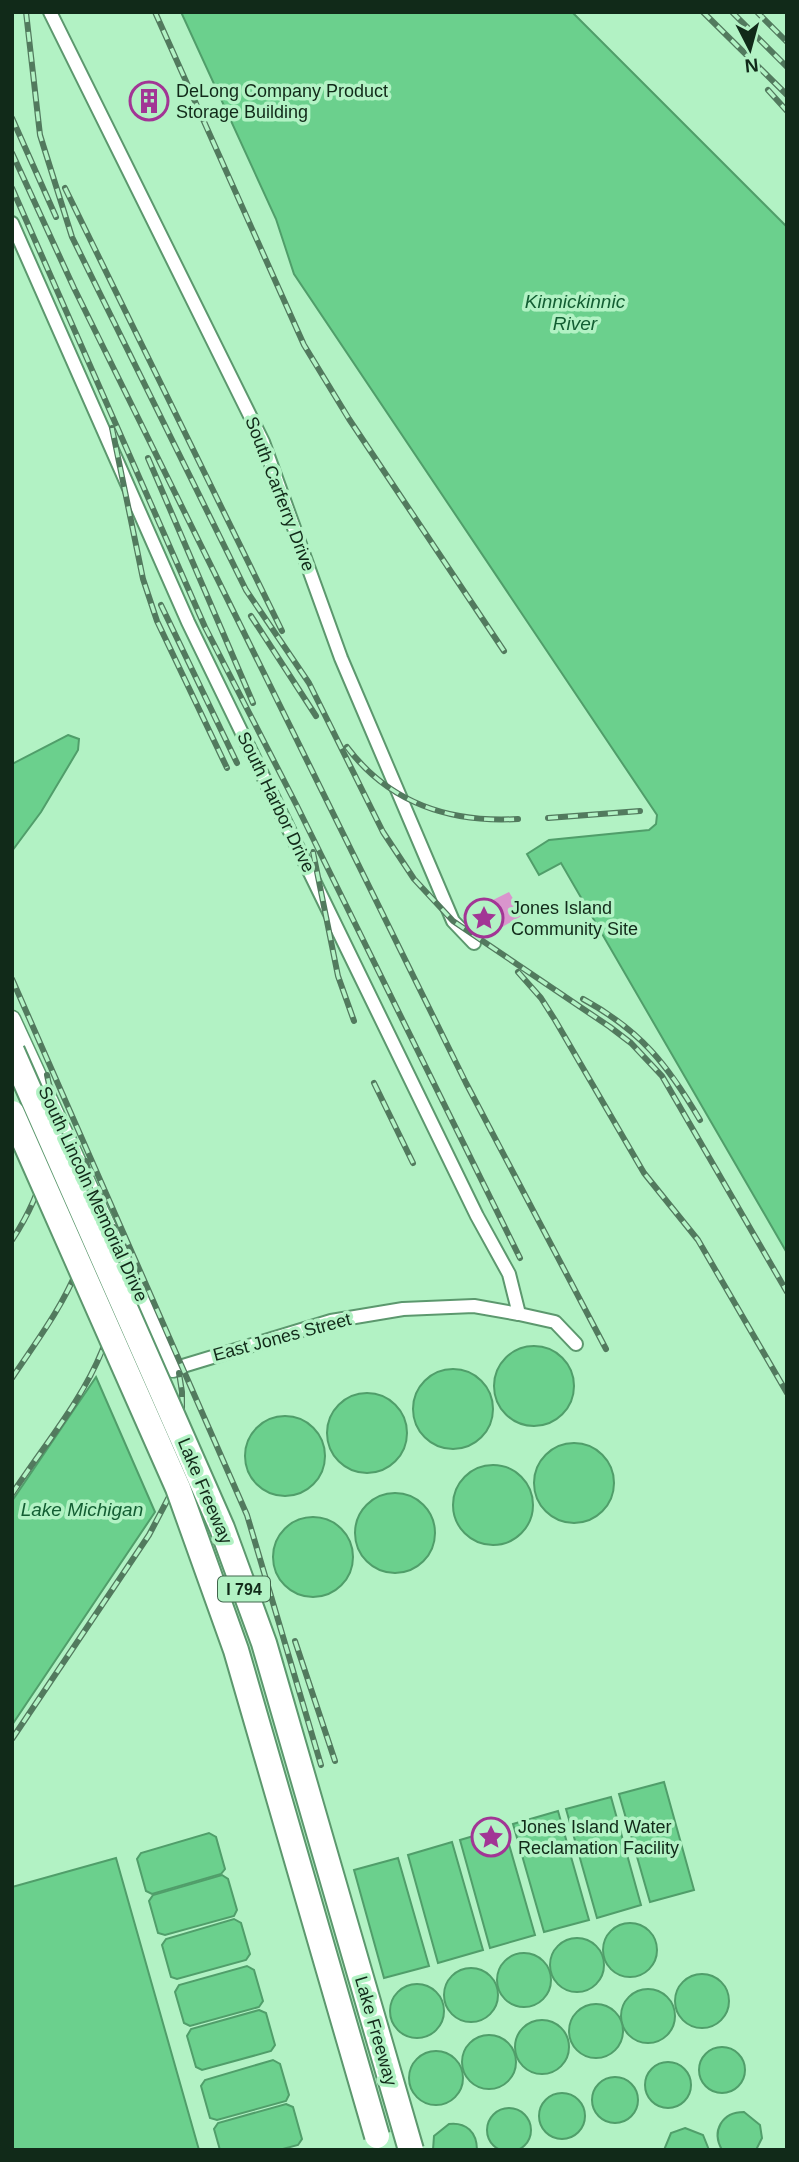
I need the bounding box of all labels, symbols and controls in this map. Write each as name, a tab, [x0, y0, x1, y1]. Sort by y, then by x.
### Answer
north arrow	[715, 14, 785, 84]
text: N	[744, 54, 760, 77]
building icon: DeLong Company Product Storage Building	[128, 80, 170, 122]
place label: DeLong Company Product Storage Building	[176, 81, 388, 122]
water label: Kinnickinnic River	[525, 291, 626, 334]
street label: South Carferry Drive	[241, 414, 319, 574]
street label: South Harbor Drive	[233, 728, 319, 876]
place icon: Jones Island Community Site	[463, 897, 505, 939]
place label: Jones Island Community Site	[511, 898, 638, 939]
street label: South Lincoln Memorial Drive	[34, 1083, 152, 1305]
street label: East Jones Street	[211, 1309, 353, 1365]
street label: Lake Freeway	[174, 1435, 236, 1547]
water label: Lake Michigan	[21, 1499, 143, 1520]
road number: I 794	[218, 1576, 270, 1602]
place icon: Jones Island Water Reclamation Facility	[470, 1816, 512, 1858]
place label: Jones Island Water Reclamation Facility	[518, 1817, 679, 1858]
street label: Lake Freeway	[351, 1974, 401, 2088]

